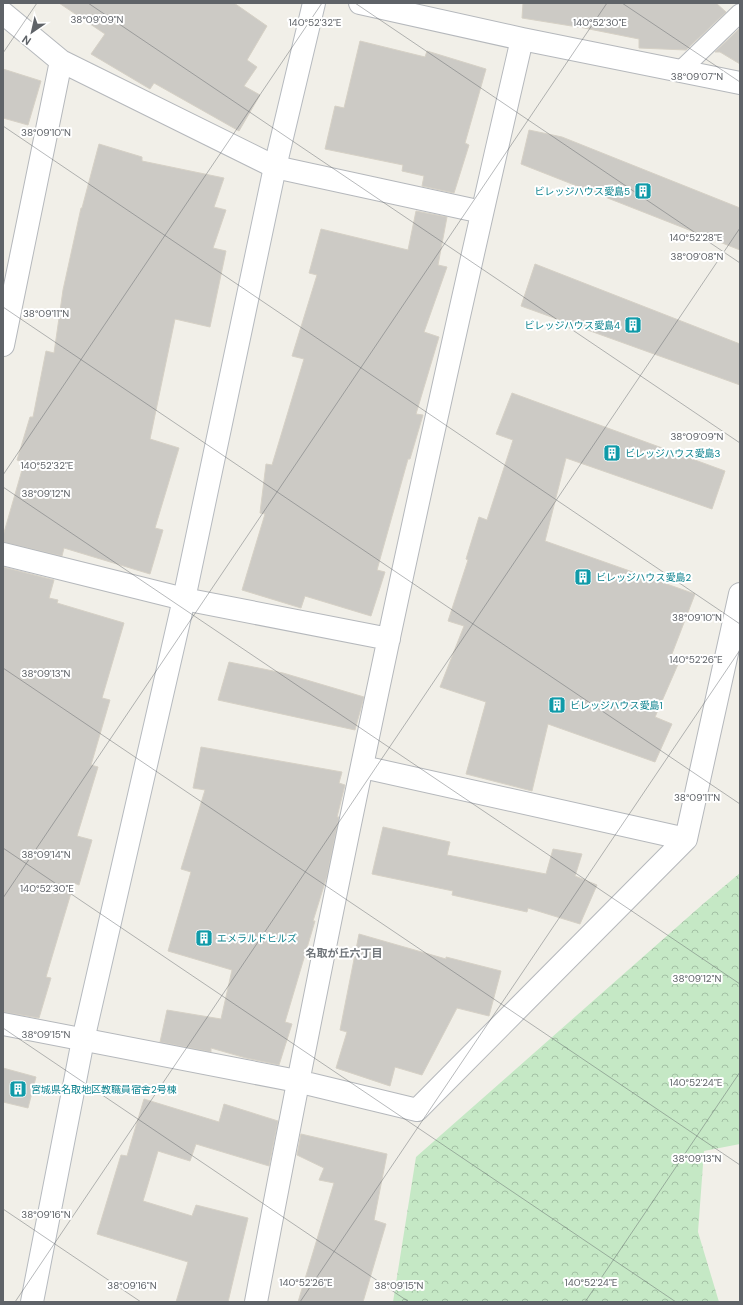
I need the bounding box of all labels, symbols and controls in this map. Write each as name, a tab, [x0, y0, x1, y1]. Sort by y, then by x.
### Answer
north arrow	[12, 12, 52, 52]
text: 38°09'09"N	[70, 13, 124, 26]
text: 140°52'32"E	[289, 16, 342, 29]
text: 140°52'30"E	[573, 16, 627, 29]
text: N	[19, 32, 34, 48]
text: 38°09'07"N	[671, 70, 723, 83]
text: 38°09'10"N	[21, 126, 71, 139]
building icon: ビレッジハウス愛島5	[633, 181, 653, 201]
place label: ビレッジハウス愛島5	[535, 185, 630, 198]
text: 140°52'28"E	[670, 231, 723, 244]
text: 38°09'08"N	[671, 250, 724, 263]
text: 38°09'11"N	[23, 307, 69, 320]
building icon: ビレッジハウス愛島4	[623, 315, 643, 335]
place label: ビレッジハウス愛島4	[525, 319, 620, 332]
text: 38°09'09"N	[670, 430, 724, 443]
building icon: ビレッジハウス愛島3	[602, 443, 622, 463]
place label: ビレッジハウス愛島3	[625, 447, 720, 460]
text: 140°52'32"E	[21, 459, 74, 472]
text: 38°09'12"N	[22, 487, 70, 500]
building icon: ビレッジハウス愛島2	[573, 567, 593, 587]
place label: ビレッジハウス愛島2	[596, 571, 691, 584]
text: 38°09'10"N	[672, 611, 722, 624]
text: 140°52'26"E	[669, 653, 723, 666]
text: 38°09'13"N	[22, 667, 71, 680]
building icon: ビレッジハウス愛島1	[547, 695, 567, 715]
place label: ビレッジハウス愛島1	[570, 699, 663, 712]
text: 38°09'11"N	[674, 791, 720, 804]
text: 38°09'14"N	[21, 848, 71, 861]
text: 140°52'30"E	[20, 882, 74, 895]
building icon: エメラルドヒルズ	[194, 928, 214, 948]
place label: エメラルドヒルズ	[217, 932, 297, 945]
district label: 名取が丘六丁目	[306, 946, 383, 960]
text: 38°09'12"N	[673, 972, 721, 985]
text: 38°09'15"N	[22, 1028, 71, 1041]
text: 140°52'24"E	[670, 1076, 723, 1089]
building icon: 宮城県名取地区教職員宿舎2号棟	[8, 1079, 28, 1099]
place label: 宮城県名取地区教職員宿舎2号棟	[31, 1083, 177, 1096]
text: 38°09'13"N	[673, 1152, 722, 1165]
text: 38°09'16"N	[21, 1208, 71, 1221]
text: 140°52'26"E	[279, 1276, 333, 1289]
text: 140°52'24"E	[565, 1276, 618, 1289]
text: 38°09'16"N	[107, 1279, 157, 1292]
text: 38°09'15"N	[375, 1279, 424, 1292]

